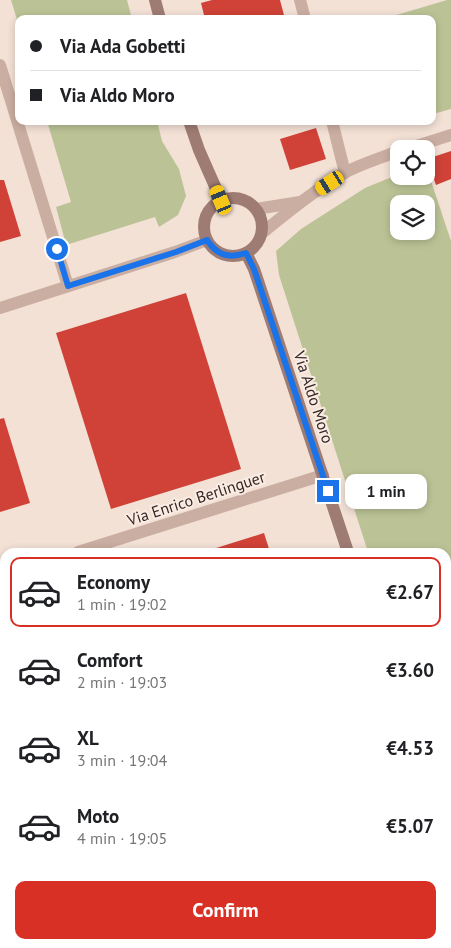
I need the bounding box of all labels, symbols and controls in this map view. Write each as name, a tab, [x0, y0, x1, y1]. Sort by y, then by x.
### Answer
text: Via Ada Gobetti	[60, 34, 186, 58]
text: Via Aldo Moro	[60, 83, 175, 107]
map controls	[390, 140, 435, 240]
button: locate	[390, 140, 435, 185]
car	[313, 169, 346, 197]
car	[208, 183, 233, 217]
button: layers	[390, 195, 435, 240]
route start	[46, 238, 68, 260]
street label: Via Aldo Moro	[289, 347, 338, 446]
street label: Via Enrico Berlinguer	[124, 466, 268, 530]
callout: 1 min	[346, 474, 428, 508]
route end	[317, 480, 339, 502]
text: 1 min	[366, 481, 406, 501]
icon: car	[17, 570, 62, 615]
text: Economy	[77, 570, 150, 594]
text: €2.67	[386, 580, 434, 604]
text: 1 min · 19:02	[77, 594, 167, 614]
icon: car	[17, 648, 62, 693]
text: Comfort	[77, 648, 143, 672]
text: €3.60	[386, 658, 434, 682]
text: 2 min · 19:03	[77, 672, 167, 692]
icon: car	[17, 726, 62, 771]
text: XL	[77, 726, 99, 750]
text: €4.53	[386, 736, 434, 760]
text: 3 min · 19:04	[77, 750, 167, 770]
icon: car	[17, 804, 62, 849]
text: Moto	[77, 804, 119, 828]
text: €5.07	[386, 814, 434, 838]
text: 4 min · 19:05	[77, 828, 167, 848]
button: Confirm	[15, 881, 436, 939]

